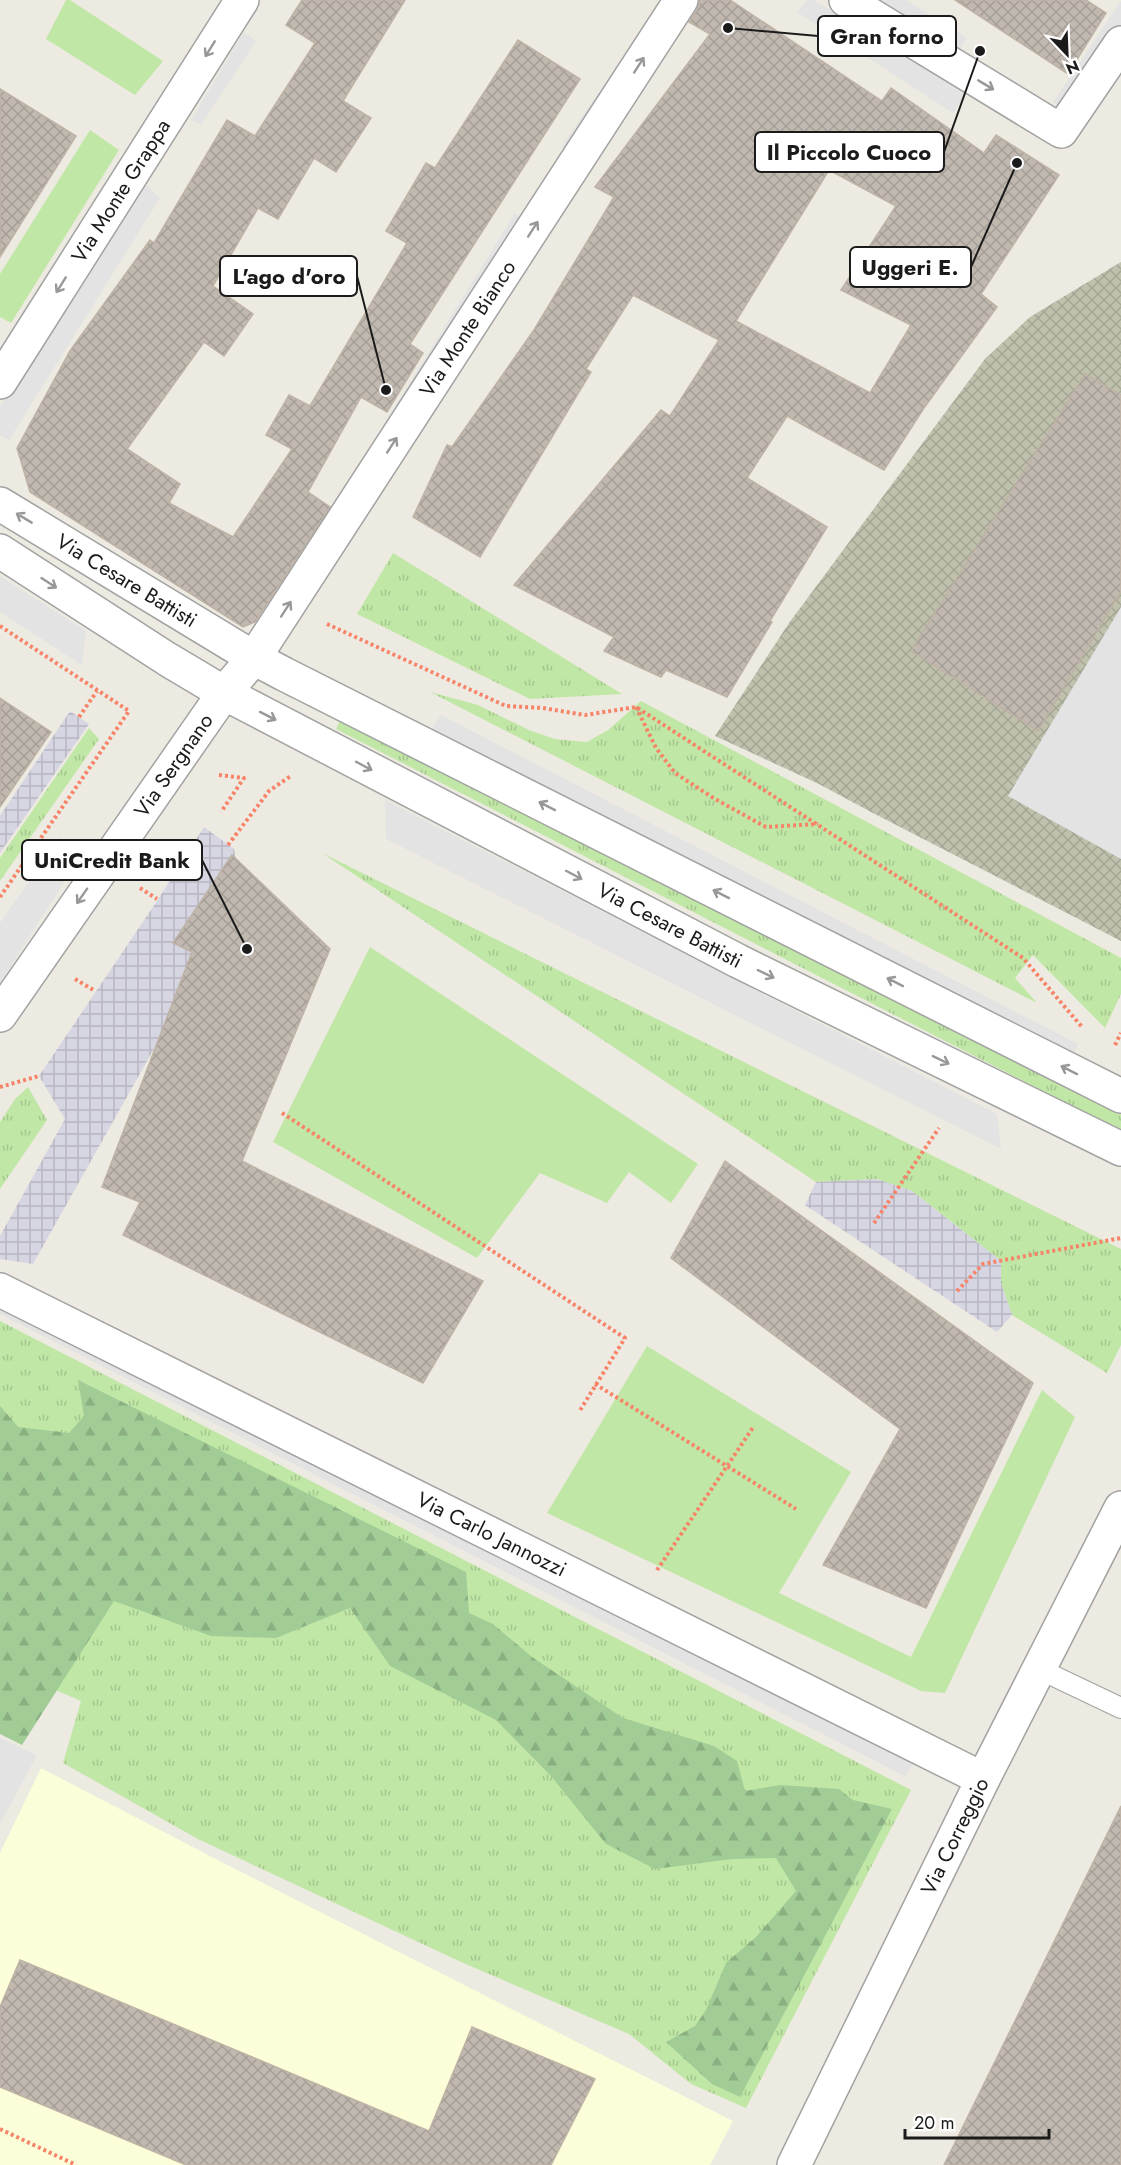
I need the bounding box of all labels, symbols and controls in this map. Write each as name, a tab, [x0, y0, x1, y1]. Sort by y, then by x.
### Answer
callout: Gran forno	[818, 16, 956, 56]
text: Gran forno	[830, 20, 944, 52]
north arrow	[1037, 24, 1097, 84]
one-way arrow	[204, 41, 217, 58]
text: N	[1062, 54, 1083, 80]
one-way arrow	[633, 58, 645, 74]
one-way arrow	[977, 80, 994, 92]
street label: Via Monte Grappa	[64, 113, 178, 269]
callout: Il Piccolo Cuoco	[755, 132, 944, 172]
text: Il Piccolo Cuoco	[767, 136, 931, 168]
one-way arrow	[527, 221, 539, 238]
callout: Uggeri E.	[850, 247, 971, 287]
text: Uggeri E.	[862, 251, 958, 283]
street label: Via Monte Bianco	[412, 254, 523, 403]
callout: L'ago d'oro	[220, 256, 357, 296]
text: L'ago d'oro	[233, 260, 345, 292]
one-way arrow	[55, 276, 67, 293]
one-way arrow	[386, 437, 398, 454]
one-way arrow	[16, 512, 33, 524]
street label: Via Cesare Battisti	[50, 526, 203, 635]
one-way arrow	[40, 577, 57, 589]
one-way arrow	[280, 601, 292, 618]
street label: Via Sergnano	[127, 707, 220, 824]
one-way arrow	[259, 710, 276, 722]
one-way arrow	[355, 760, 372, 772]
one-way arrow	[538, 800, 556, 811]
callout: UniCredit Bank	[22, 840, 202, 880]
text: UniCredit Bank	[34, 844, 190, 876]
one-way arrow	[565, 870, 583, 882]
street label: Via Cesare Battisti	[592, 875, 747, 976]
one-way arrow	[76, 888, 88, 904]
one-way arrow	[712, 888, 730, 899]
one-way arrow	[757, 969, 775, 981]
one-way arrow	[886, 976, 904, 987]
one-way arrow	[932, 1055, 950, 1067]
one-way arrow	[1060, 1064, 1078, 1075]
street label: Via Carlo Jannozzi	[411, 1485, 572, 1584]
street label: Via Correggio	[913, 1772, 996, 1900]
scale bar	[905, 2102, 1049, 2140]
text: 20 m	[914, 2110, 954, 2136]

